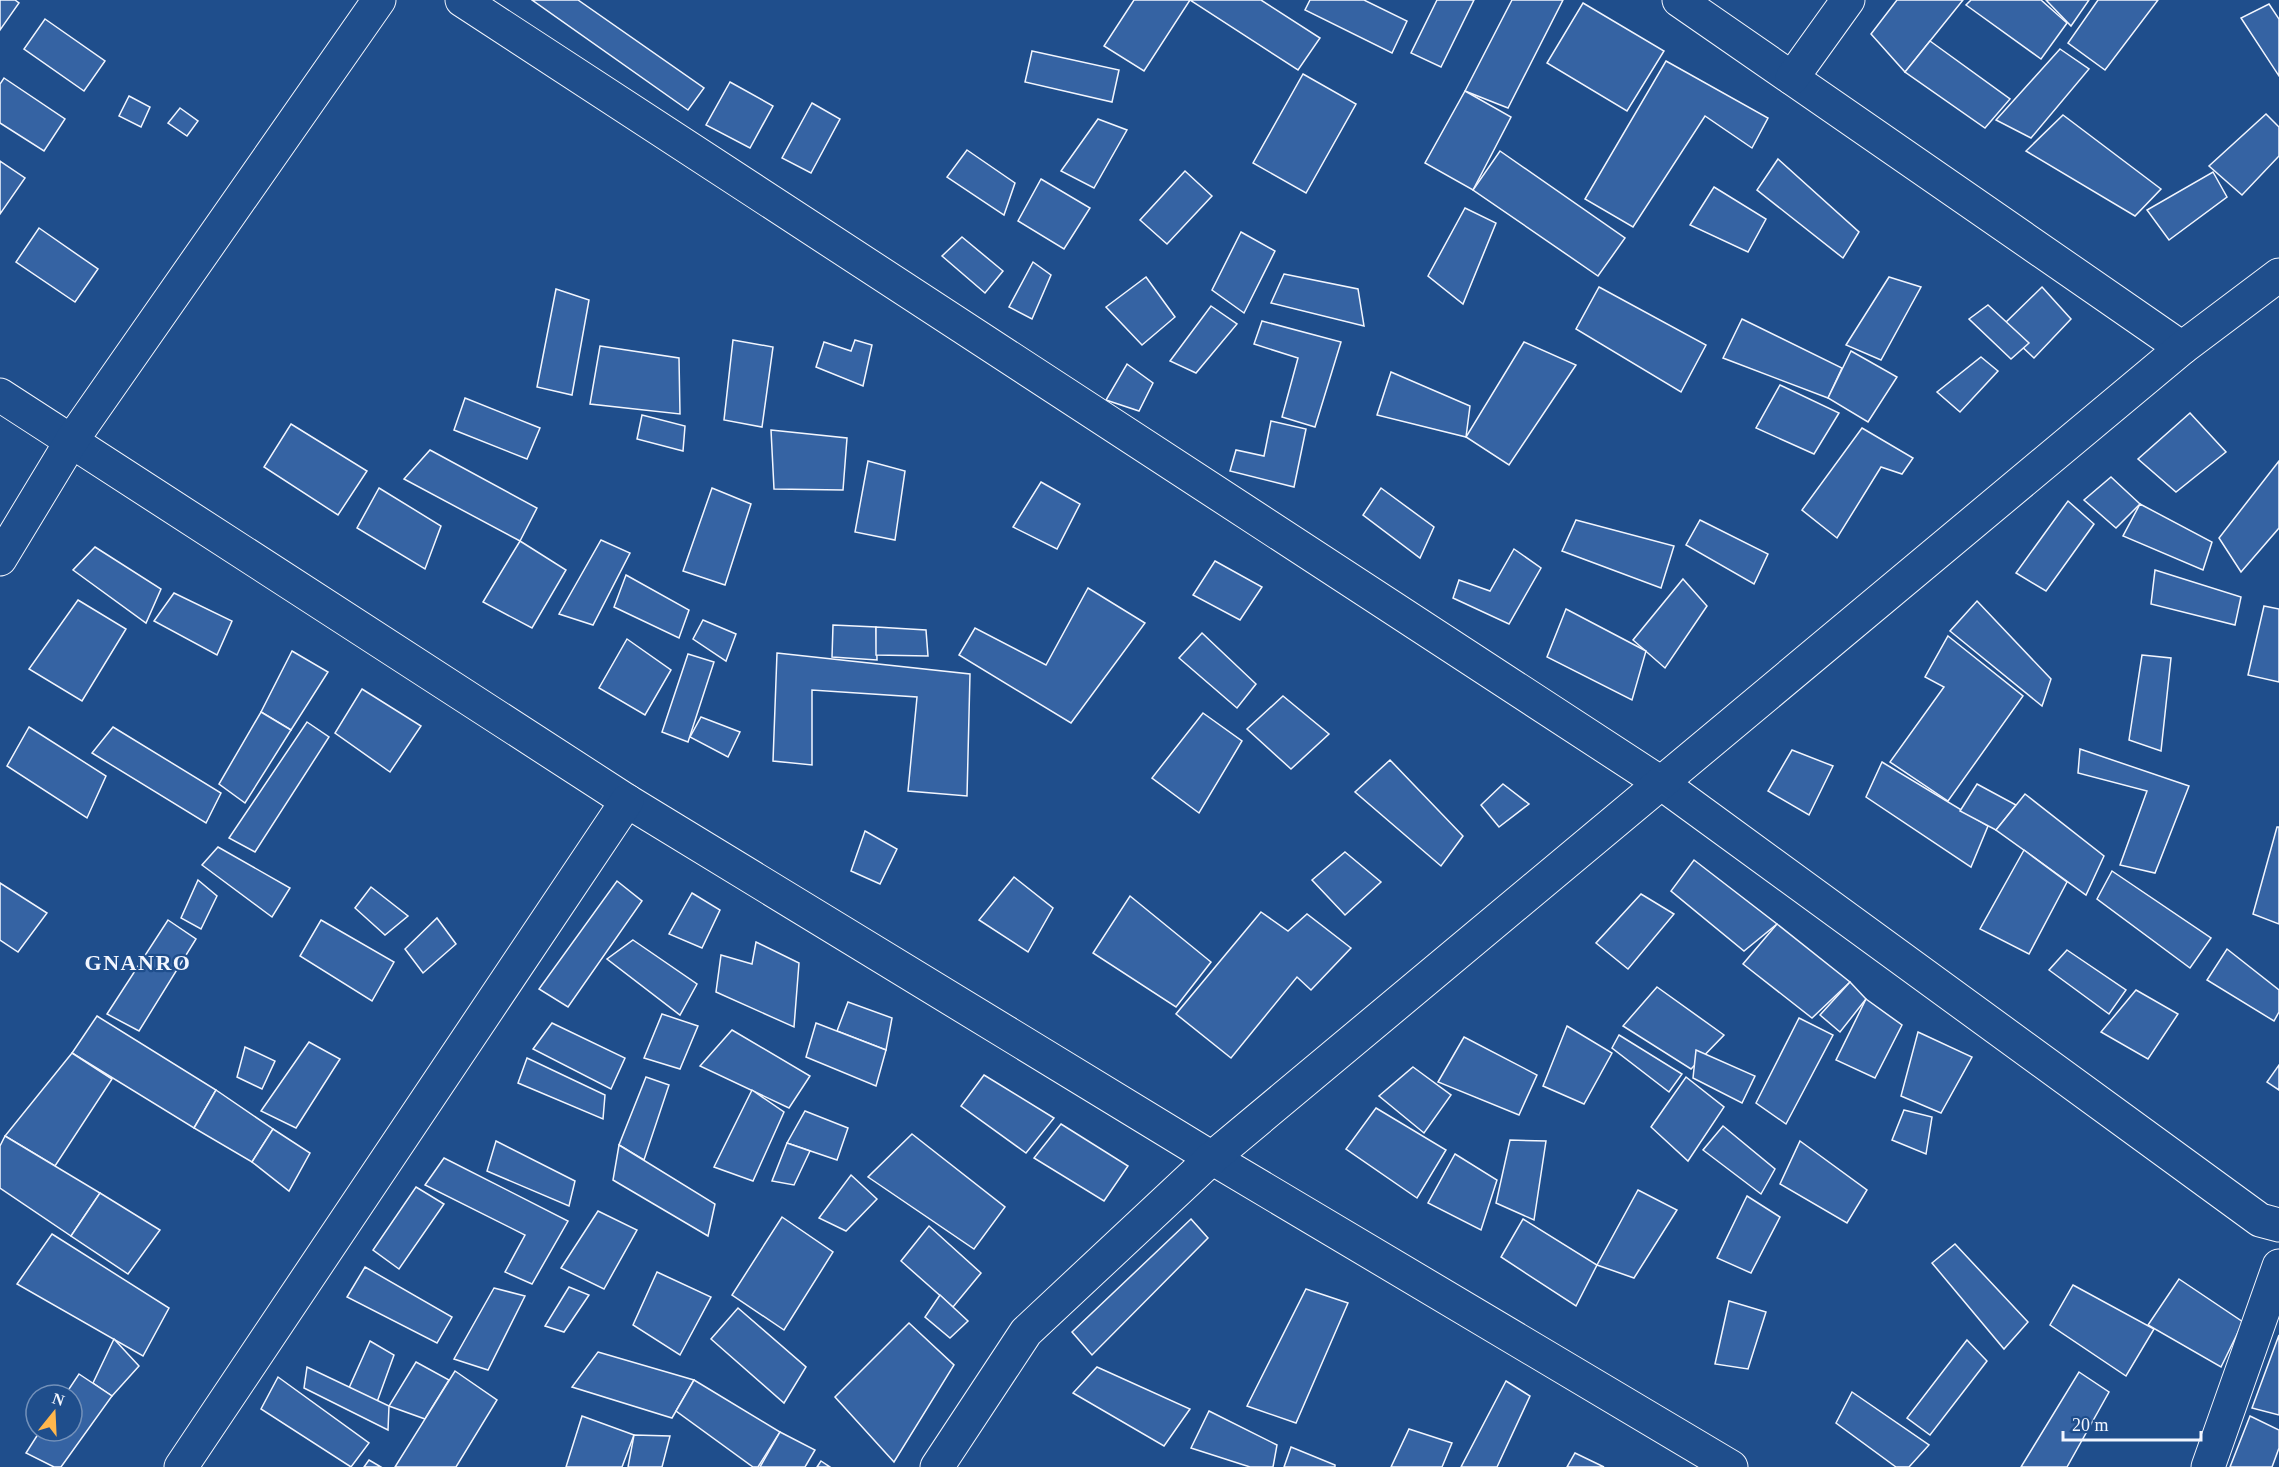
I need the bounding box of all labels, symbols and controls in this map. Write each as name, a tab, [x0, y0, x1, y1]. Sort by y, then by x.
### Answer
district label: GNANRO	[85, 950, 191, 975]
north arrow	[24, 1383, 84, 1443]
text: N	[50, 1389, 67, 1409]
scale bar	[2063, 1404, 2201, 1442]
text: 20 m	[2072, 1415, 2109, 1435]

